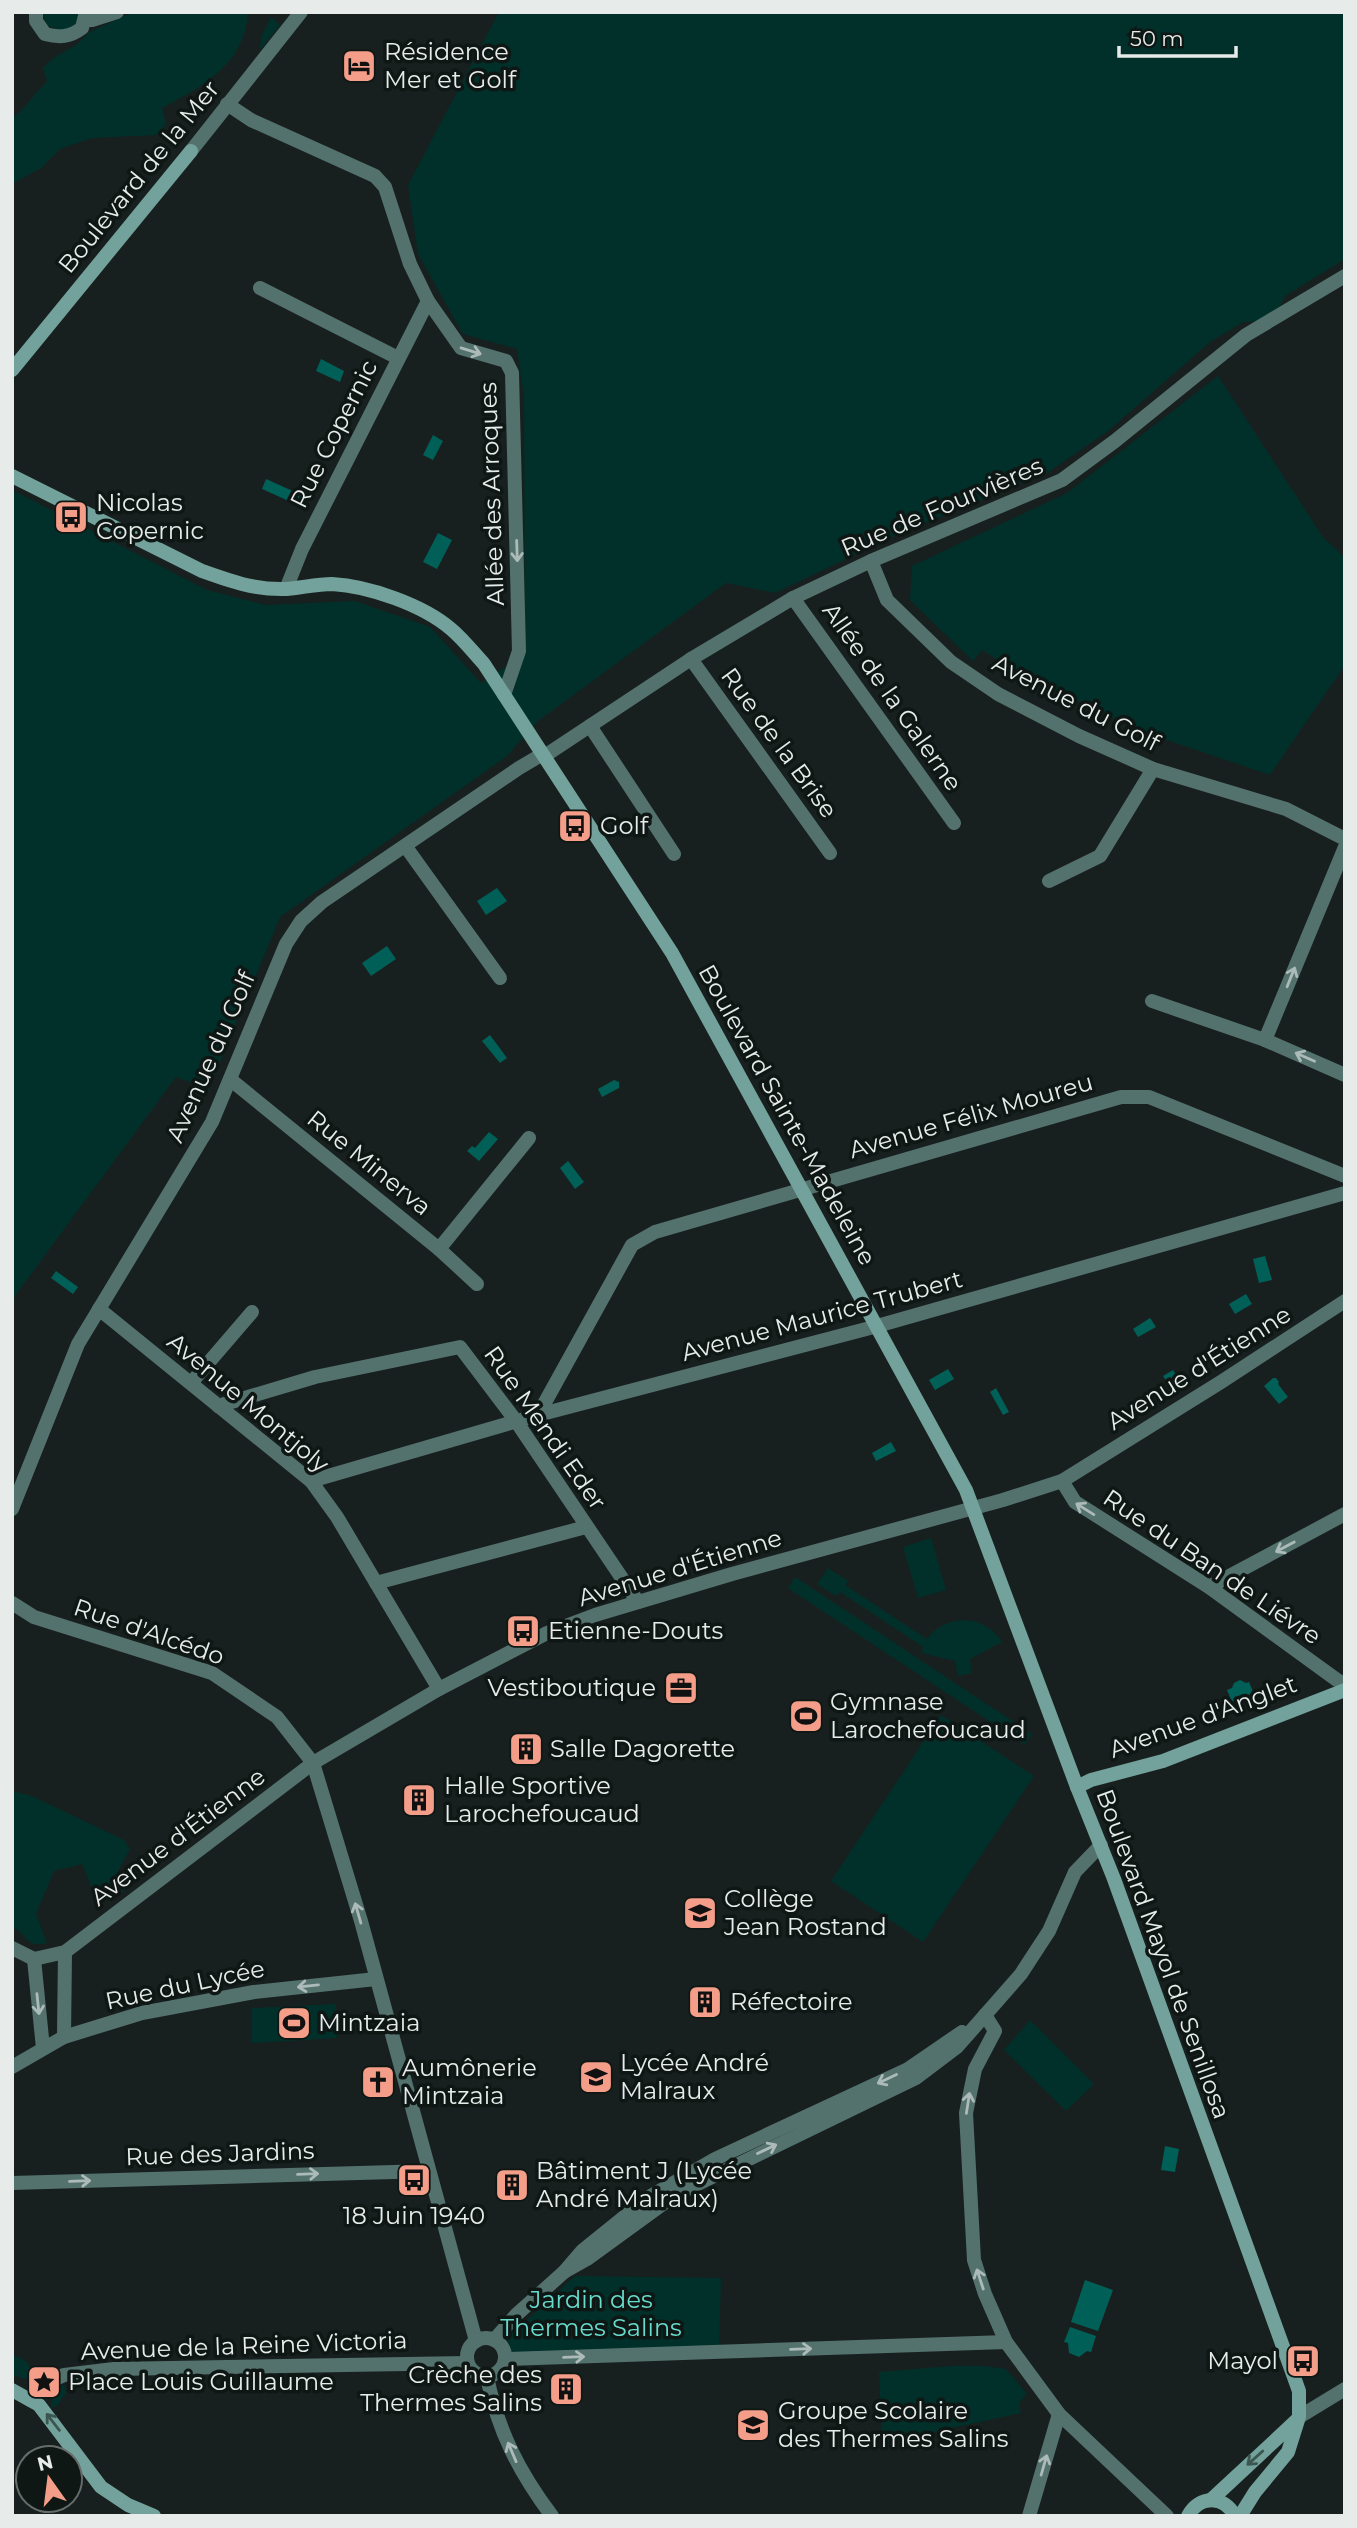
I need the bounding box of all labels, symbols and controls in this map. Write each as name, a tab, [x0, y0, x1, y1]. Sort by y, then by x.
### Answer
scale bar	[1119, 14, 1236, 58]
text: 50 m	[1130, 26, 1184, 51]
place label: Résidence Mer et Golf	[384, 37, 517, 94]
hotel icon: Résidence Mer et Golf	[340, 47, 378, 85]
street label: Boulevard de la Mer	[52, 74, 225, 279]
one-way arrow	[460, 345, 482, 358]
street label: Rue Copernic	[284, 355, 383, 513]
street label: Allée des Arroques	[473, 382, 510, 606]
street label: Rue de Fourvières	[836, 451, 1047, 562]
place label: Nicolas Copernic	[96, 488, 204, 545]
bus stop icon: Nicolas Copernic	[52, 498, 90, 536]
one-way arrow	[511, 539, 524, 562]
street label: Allée de la Galerne	[817, 597, 968, 796]
street label: Avenue du Golf	[988, 648, 1165, 758]
street label: Rue de la Brise	[715, 662, 844, 823]
bus stop icon: Golf	[556, 807, 594, 845]
place label: Golf	[600, 811, 649, 840]
street label: Boulevard Sainte-Madeleine	[692, 959, 882, 1270]
street label: Avenue du Golf	[160, 966, 262, 1147]
one-way arrow	[1286, 967, 1299, 988]
one-way arrow	[1294, 1050, 1316, 1063]
street label: Avenue Félix Moureu	[846, 1067, 1096, 1164]
street label: Rue Minerva	[301, 1104, 437, 1221]
street label: Avenue Maurice Trubert	[678, 1264, 966, 1367]
street label: Avenue d'Étienne	[1101, 1299, 1296, 1436]
street label: Avenue Montjoly	[162, 1327, 335, 1479]
street label: Rue Mendi Eder	[478, 1340, 613, 1515]
street label: Rue du Ban de Liévre	[1098, 1483, 1327, 1650]
one-way arrow	[1076, 1501, 1096, 1515]
street label: Avenue d'Étienne	[575, 1523, 785, 1612]
one-way arrow	[1275, 1540, 1295, 1554]
street label: Rue d'Alcédo	[70, 1592, 228, 1671]
bus stop icon: Etienne-Douts	[504, 1612, 542, 1650]
place label: Etienne-Douts	[548, 1616, 723, 1645]
office icon: Vestiboutique	[662, 1669, 700, 1707]
street label: Avenue d'Anglet	[1105, 1669, 1301, 1764]
place label: Vestiboutique	[488, 1673, 656, 1702]
place label: Gymnase Larochefoucaud	[830, 1687, 1026, 1744]
sports icon: Gymnase Larochefoucaud	[787, 1697, 825, 1735]
building icon: Salle Dagorette	[507, 1730, 545, 1768]
place label: Salle Dagorette	[550, 1734, 735, 1763]
street label: Avenue d'Étienne	[85, 1761, 271, 1912]
place label: Halle Sportive Larochefoucaud	[444, 1771, 640, 1828]
building icon: Halle Sportive Larochefoucaud	[400, 1781, 438, 1819]
street label: Boulevard Mayol de Senillosa	[1090, 1785, 1237, 2123]
place label: Collège Jean Rostand	[723, 1884, 887, 1941]
school or university icon: Collège Jean Rostand	[681, 1894, 719, 1932]
one-way arrow	[351, 1902, 364, 1924]
street label: Rue du Lycée	[103, 1953, 267, 2016]
one-way arrow	[297, 1980, 320, 1993]
building icon: Réfectoire	[686, 1983, 724, 2021]
place label: Réfectoire	[730, 1987, 853, 2016]
one-way arrow	[32, 1992, 45, 2014]
sports icon: Mintzaia	[275, 2004, 313, 2042]
place label: Mintzaia	[318, 2008, 420, 2037]
place label: Lycée André Malraux	[620, 2048, 769, 2105]
place label: Aumônerie Mintzaia	[402, 2053, 537, 2110]
school or university icon: Lycée André Malraux	[577, 2058, 615, 2096]
church icon: Aumônerie Mintzaia	[359, 2063, 397, 2101]
one-way arrow	[877, 2072, 898, 2086]
one-way arrow	[961, 2092, 974, 2115]
street label: Rue des Jardins	[125, 2136, 315, 2171]
one-way arrow	[756, 2142, 777, 2156]
place label: Bâtiment J (Lycée André Malraux)	[536, 2156, 752, 2213]
bus stop icon: 18 Juin 1940	[395, 2161, 433, 2199]
building icon: Bâtiment J (Lycée André Malraux)	[493, 2166, 531, 2204]
one-way arrow	[296, 2168, 319, 2181]
one-way arrow	[69, 2174, 92, 2188]
place label: 18 Juin 1940	[343, 2201, 485, 2230]
one-way arrow	[973, 2268, 986, 2290]
park label: Jardin des Thermes Salins	[500, 2285, 682, 2342]
street label: Avenue de la Reine Victoria	[80, 2325, 408, 2366]
one-way arrow	[789, 2342, 812, 2355]
bus stop icon: Mayol	[1284, 2342, 1322, 2380]
place label: Mayol	[1207, 2346, 1278, 2375]
one-way arrow	[562, 2350, 585, 2363]
place label: Crèche des Thermes Salins	[360, 2360, 542, 2417]
place icon: Place Louis Guillaume	[25, 2363, 63, 2401]
place label: Place Louis Guillaume	[68, 2367, 334, 2396]
building icon: Crèche des Thermes Salins	[547, 2370, 585, 2408]
place label: Groupe Scolaire des Thermes Salins	[778, 2396, 1008, 2453]
school or university icon: Groupe Scolaire des Thermes Salins	[734, 2406, 772, 2444]
one-way arrow	[45, 2413, 60, 2431]
one-way arrow	[504, 2441, 517, 2463]
north arrow	[14, 2444, 84, 2514]
one-way arrow	[1247, 2449, 1264, 2466]
text: N	[35, 2450, 55, 2476]
one-way arrow	[1038, 2454, 1051, 2476]

